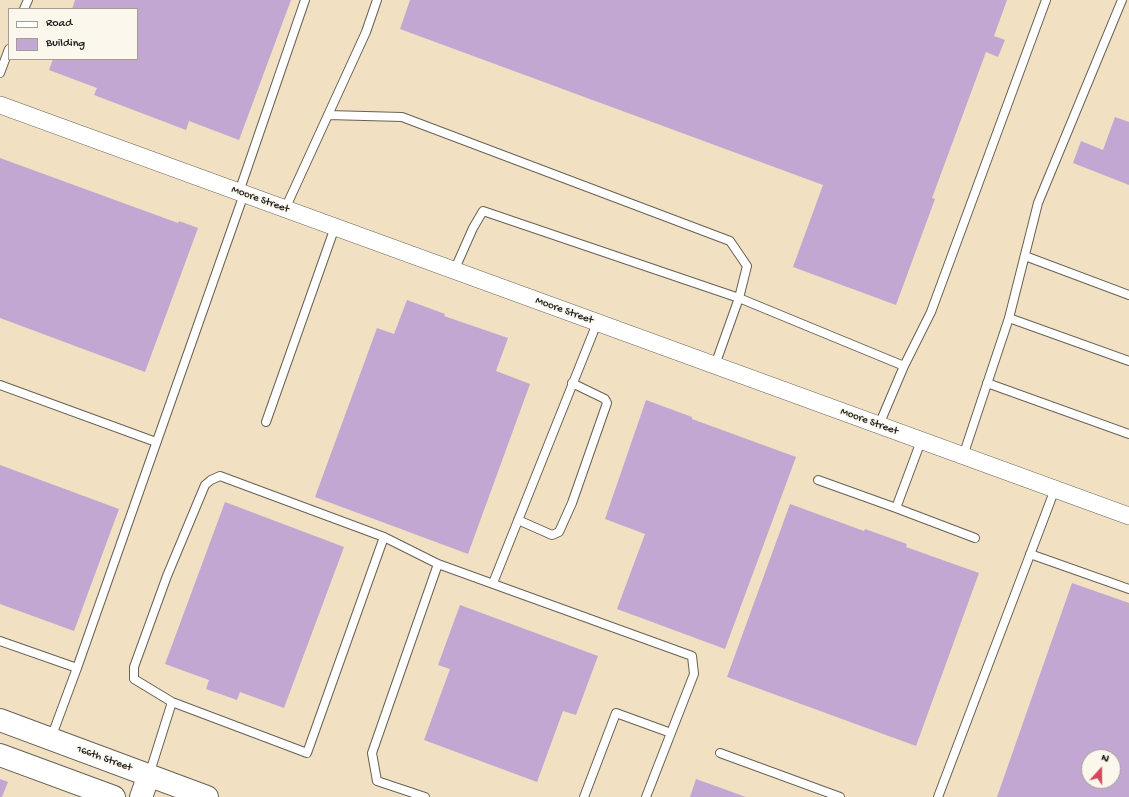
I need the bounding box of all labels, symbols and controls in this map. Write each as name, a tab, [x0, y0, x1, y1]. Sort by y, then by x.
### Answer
legend	[8, 8, 138, 60]
text: Road	[46, 17, 72, 31]
text: Building	[46, 37, 85, 51]
street label: Moore Street	[229, 183, 291, 217]
street label: Moore Street	[533, 294, 595, 328]
street label: Moore Street	[838, 405, 900, 439]
street label: 166th Street	[75, 743, 133, 775]
north arrow	[1081, 749, 1121, 789]
text: N	[1099, 752, 1110, 766]

